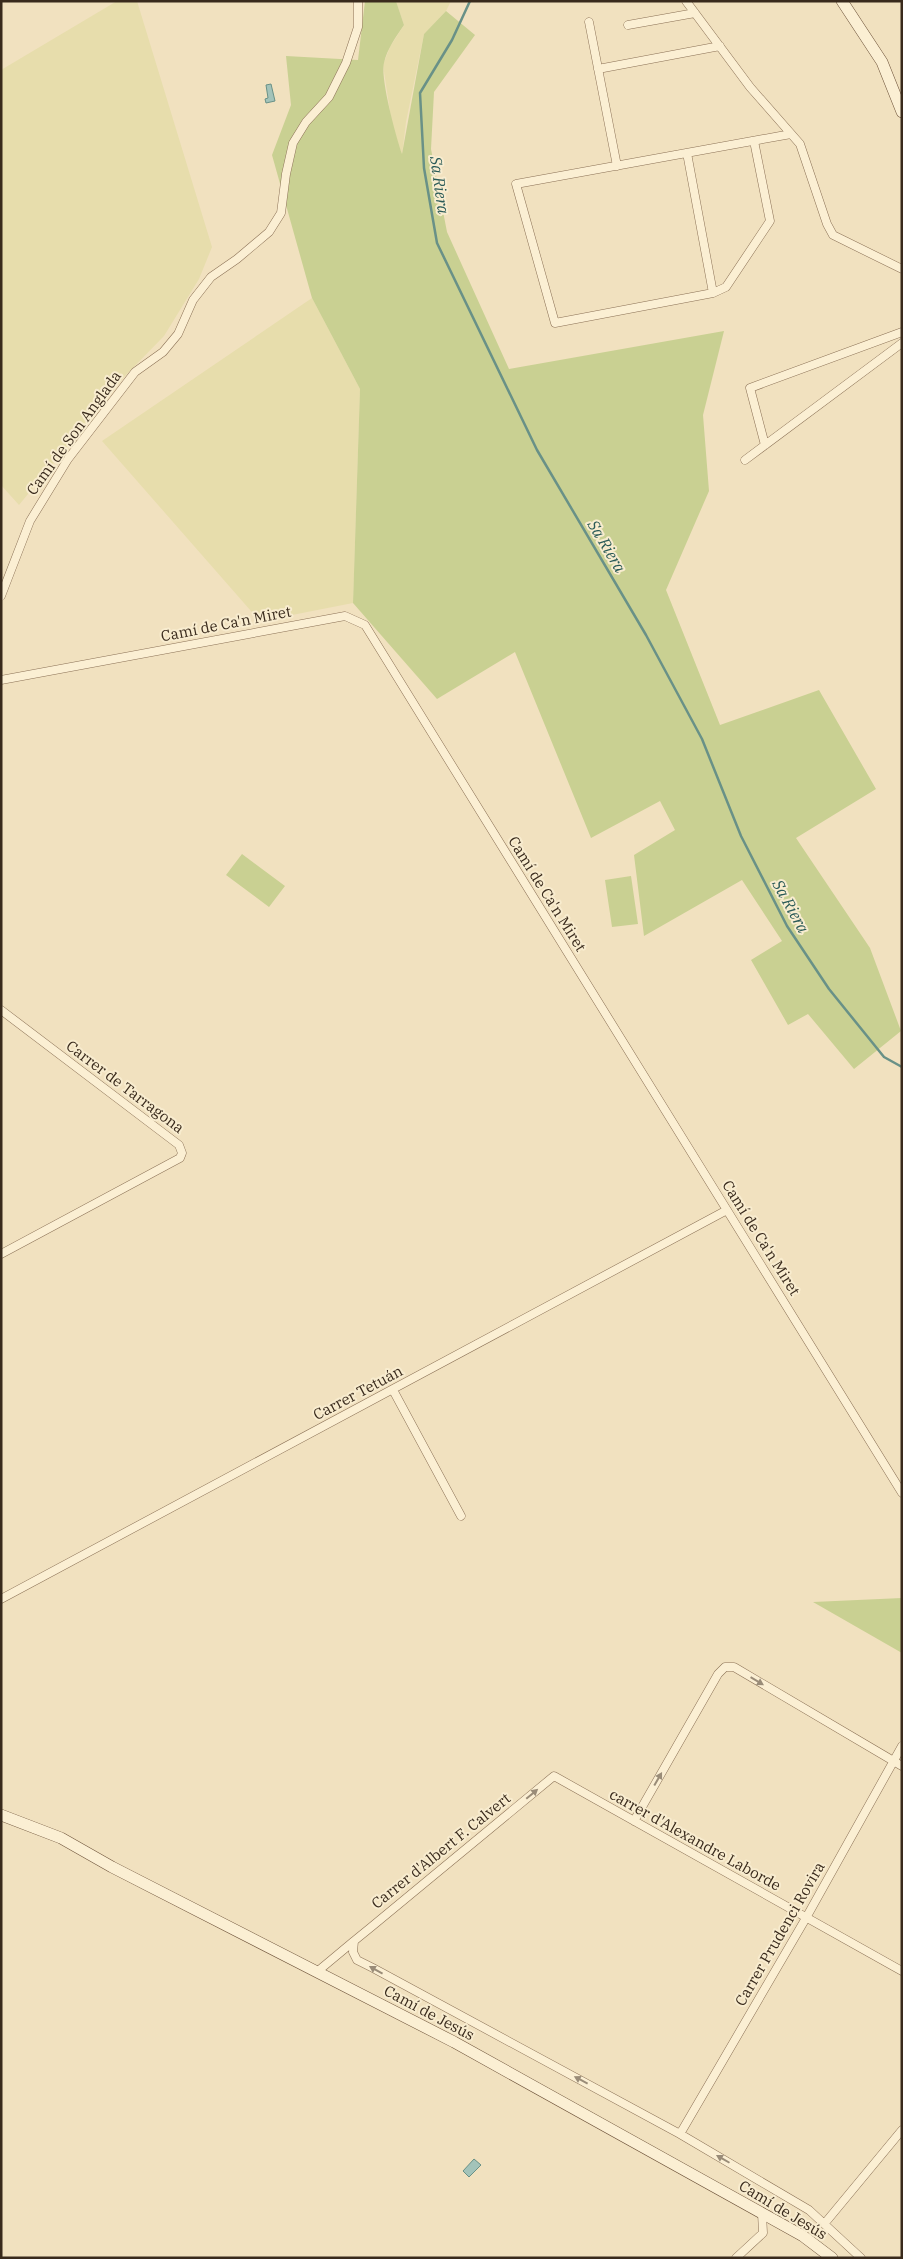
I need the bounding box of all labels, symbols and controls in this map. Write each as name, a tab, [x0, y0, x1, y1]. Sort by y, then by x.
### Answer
water label: Sa Riera	[426, 154, 454, 215]
street label: Camí de Son Anglada	[22, 367, 125, 499]
water label: Sa Riera	[583, 515, 631, 576]
street label: Camí de Ca'n Miret	[159, 602, 293, 645]
street label: Camí de Ca'n Miret	[504, 833, 591, 955]
water label: Sa Riera	[768, 875, 814, 937]
street label: Carrer de Tarragona	[62, 1036, 188, 1137]
street label: Camí de Ca'n Miret	[718, 1177, 805, 1299]
street label: Carrer Tetuán	[310, 1361, 406, 1424]
one-way arrow	[751, 1676, 764, 1685]
one-way arrow	[654, 1772, 662, 1786]
street label: carrer d'Alexandre Laborde	[606, 1784, 784, 1895]
one-way arrow	[526, 1788, 538, 1800]
street label: Carrer d'Albert F. Calvert	[367, 1789, 514, 1913]
street label: Carrer Prudenci Rovira	[731, 1858, 829, 2009]
one-way arrow	[369, 1966, 383, 1974]
street label: Camí de Jesús	[381, 1981, 478, 2044]
one-way arrow	[573, 2076, 588, 2084]
one-way arrow	[715, 2155, 730, 2163]
street label: Camí de Jesús	[736, 2176, 831, 2243]

